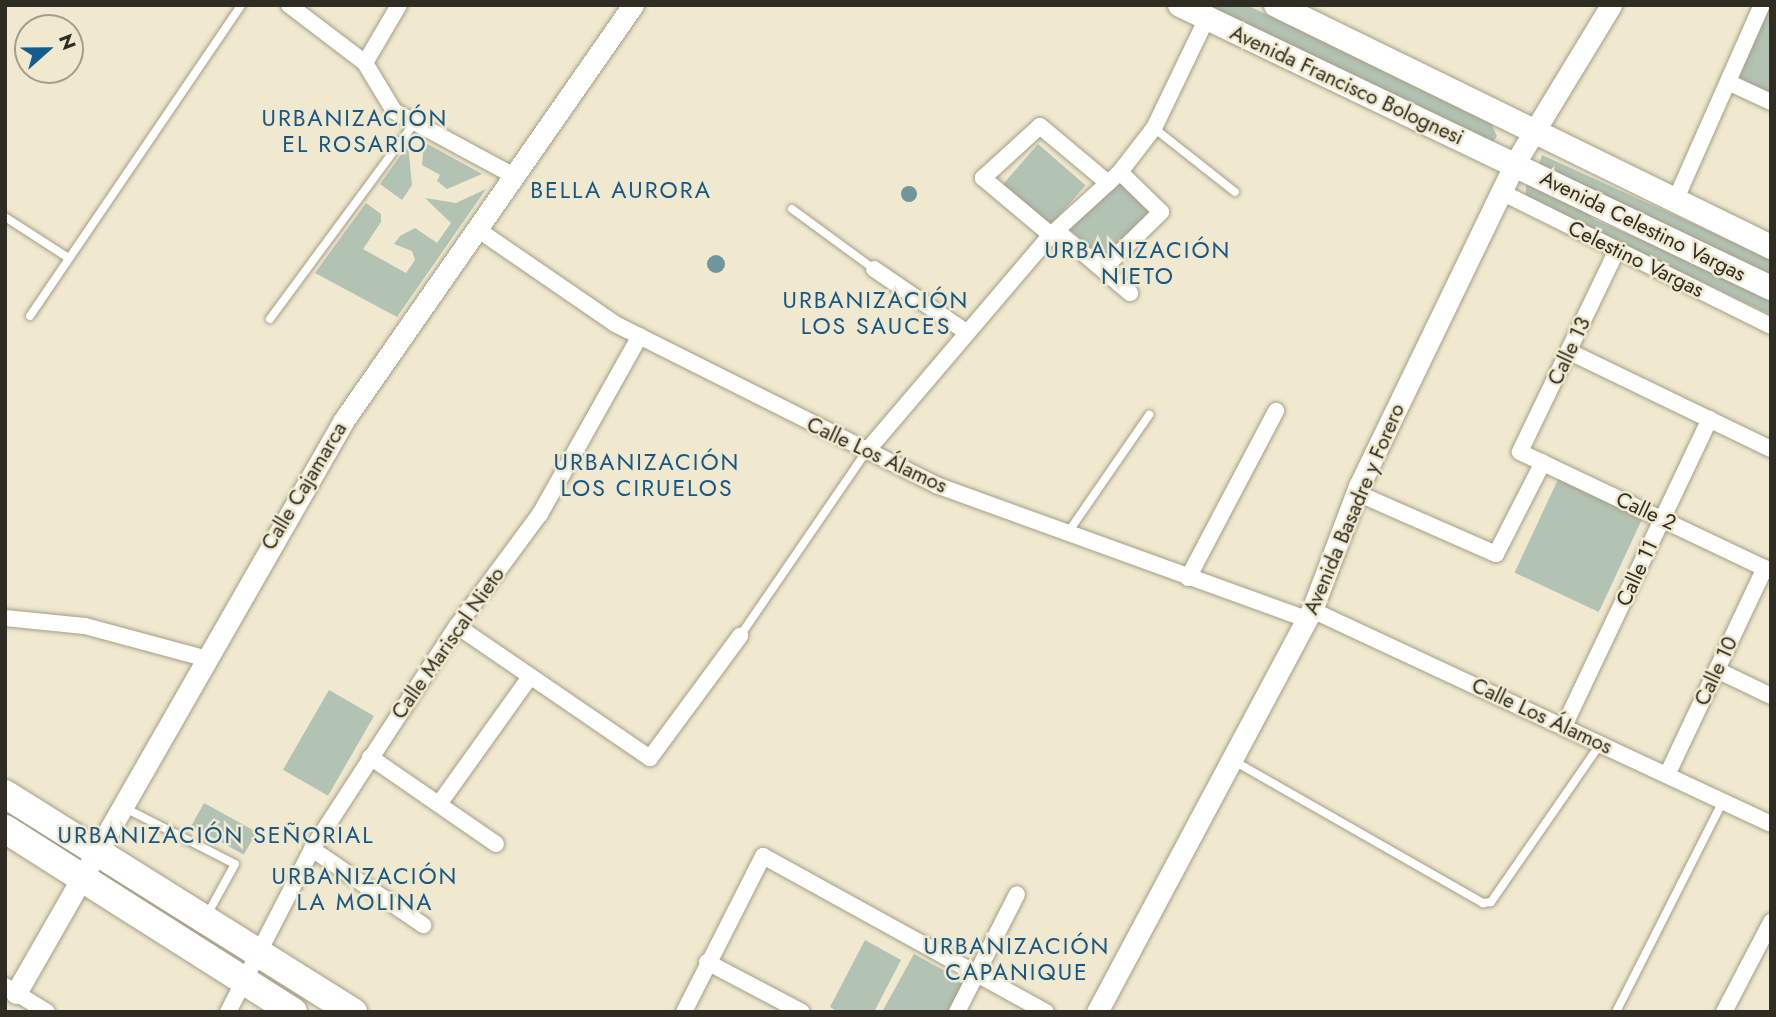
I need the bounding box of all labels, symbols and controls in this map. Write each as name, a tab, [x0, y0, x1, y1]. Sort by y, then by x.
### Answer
north arrow	[14, 14, 84, 84]
street label: Avenida Francisco Bolognesi	[1226, 20, 1468, 150]
text: N	[52, 30, 83, 54]
district label: URBANIZACIÓN EL ROSARIO	[263, 104, 447, 158]
street label: Avenida Celestino Vargas	[1536, 165, 1750, 287]
district label: BELLA AURORA	[532, 176, 710, 204]
street label: Celestino Vargas	[1564, 215, 1708, 303]
district label: URBANIZACIÓN NIETO	[1046, 236, 1230, 290]
district label: URBANIZACIÓN LOS SAUCES	[784, 286, 968, 340]
street label: Calle 13	[1542, 313, 1596, 389]
street label: Avenida Basadre y Forero	[1298, 400, 1410, 618]
street label: Calle Los Álamos	[803, 411, 951, 499]
street label: Calle Cajamarca	[256, 418, 352, 554]
district label: URBANIZACIÓN LOS CIRUELOS	[555, 448, 739, 502]
street label: Calle 2	[1612, 486, 1680, 536]
street label: Calle 11	[1611, 536, 1663, 610]
street label: Calle Mariscal Nieto	[386, 562, 510, 724]
street label: Calle 10	[1689, 632, 1743, 710]
street label: Calle Los Álamos	[1468, 672, 1616, 760]
district label: URBANIZACIÓN SEÑORIAL	[60, 821, 372, 849]
district label: URBANIZACIÓN LA MOLINA	[273, 862, 457, 916]
district label: URBANIZACIÓN CAPANIQUE	[925, 932, 1109, 986]

